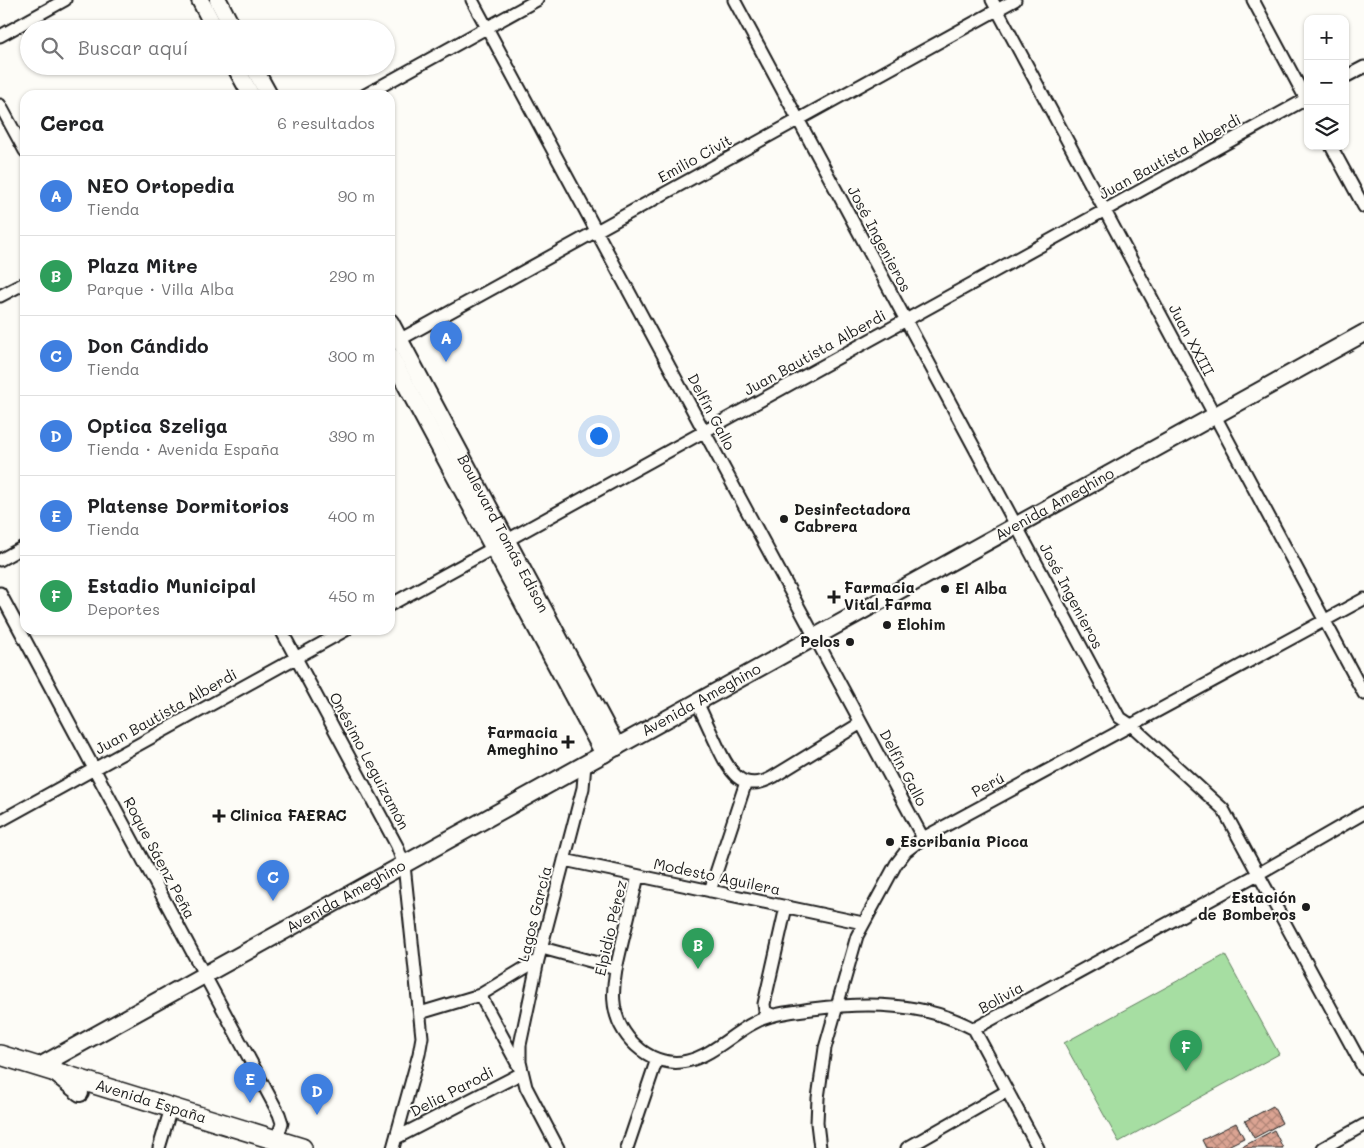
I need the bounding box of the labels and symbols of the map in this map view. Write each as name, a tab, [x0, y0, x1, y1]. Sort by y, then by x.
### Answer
street label: Juan Bautista Alberdi	[1095, 109, 1244, 204]
street label: Emilio Civit	[654, 130, 735, 187]
street label: José Ingenieros	[844, 182, 916, 295]
street label: Juan XXIII	[1165, 300, 1219, 379]
street label: Juan Bautista Alberdi	[740, 305, 889, 400]
pin: A	[430, 321, 462, 362]
street label: Delfín Gallo	[683, 370, 740, 453]
your location	[586, 423, 612, 449]
street label: Boulevard Tomás Edison	[454, 451, 554, 616]
street label: Avenida Ameghino	[991, 462, 1117, 544]
place label: Desinfectadora Cabrera	[794, 499, 911, 536]
marker: Desinfectadora Cabrera	[778, 513, 790, 525]
street label: José Ingenieros	[1036, 539, 1108, 652]
place label: Farmacia Vital Farma	[844, 577, 932, 614]
place label: El Alba	[955, 578, 1007, 598]
marker: El Alba	[939, 583, 951, 595]
marker: Farmacia Vital Farma	[828, 591, 840, 603]
place label: Elohim	[897, 614, 946, 634]
marker: Elohim	[881, 619, 893, 631]
place label: Pelos	[800, 631, 840, 651]
marker: Pelos	[844, 636, 856, 648]
street label: Avenida Ameghino	[638, 658, 764, 740]
street label: Juan Bautista Alberdi	[91, 664, 240, 759]
street label: Onésimo Leguizamón	[325, 688, 415, 833]
place label: Farmacia Ameghino	[486, 722, 558, 759]
street label: Delfín Gallo	[875, 726, 932, 809]
marker: Farmacia Ameghino	[562, 736, 574, 748]
street label: Perú	[968, 767, 1007, 801]
street label: Roque Sáenz Peña	[119, 793, 200, 922]
place label: Clinica FAERAC	[230, 805, 347, 825]
marker: Clinica FAERAC	[212, 809, 226, 823]
place label: Escribania Picca	[900, 831, 1029, 851]
marker: Escribania Picca	[884, 836, 896, 848]
street label: Modesto Aguilera	[652, 853, 782, 899]
street label: Avenida Ameghino	[282, 855, 409, 937]
pin: C	[257, 860, 289, 901]
street label: Lagos García	[512, 864, 556, 964]
street label: Elpidio Pérez	[589, 878, 631, 978]
place label: Estación de Bomberos	[1198, 887, 1296, 924]
marker: Estación de Bomberos	[1300, 901, 1312, 913]
pin: B	[682, 928, 714, 969]
street label: Bolivia	[974, 977, 1027, 1018]
pin: F	[1170, 1030, 1202, 1071]
pin: E	[234, 1062, 266, 1103]
street label: Delia Parodi	[406, 1062, 497, 1121]
street label: Avenida España	[93, 1074, 209, 1127]
pin: D	[301, 1074, 333, 1115]

